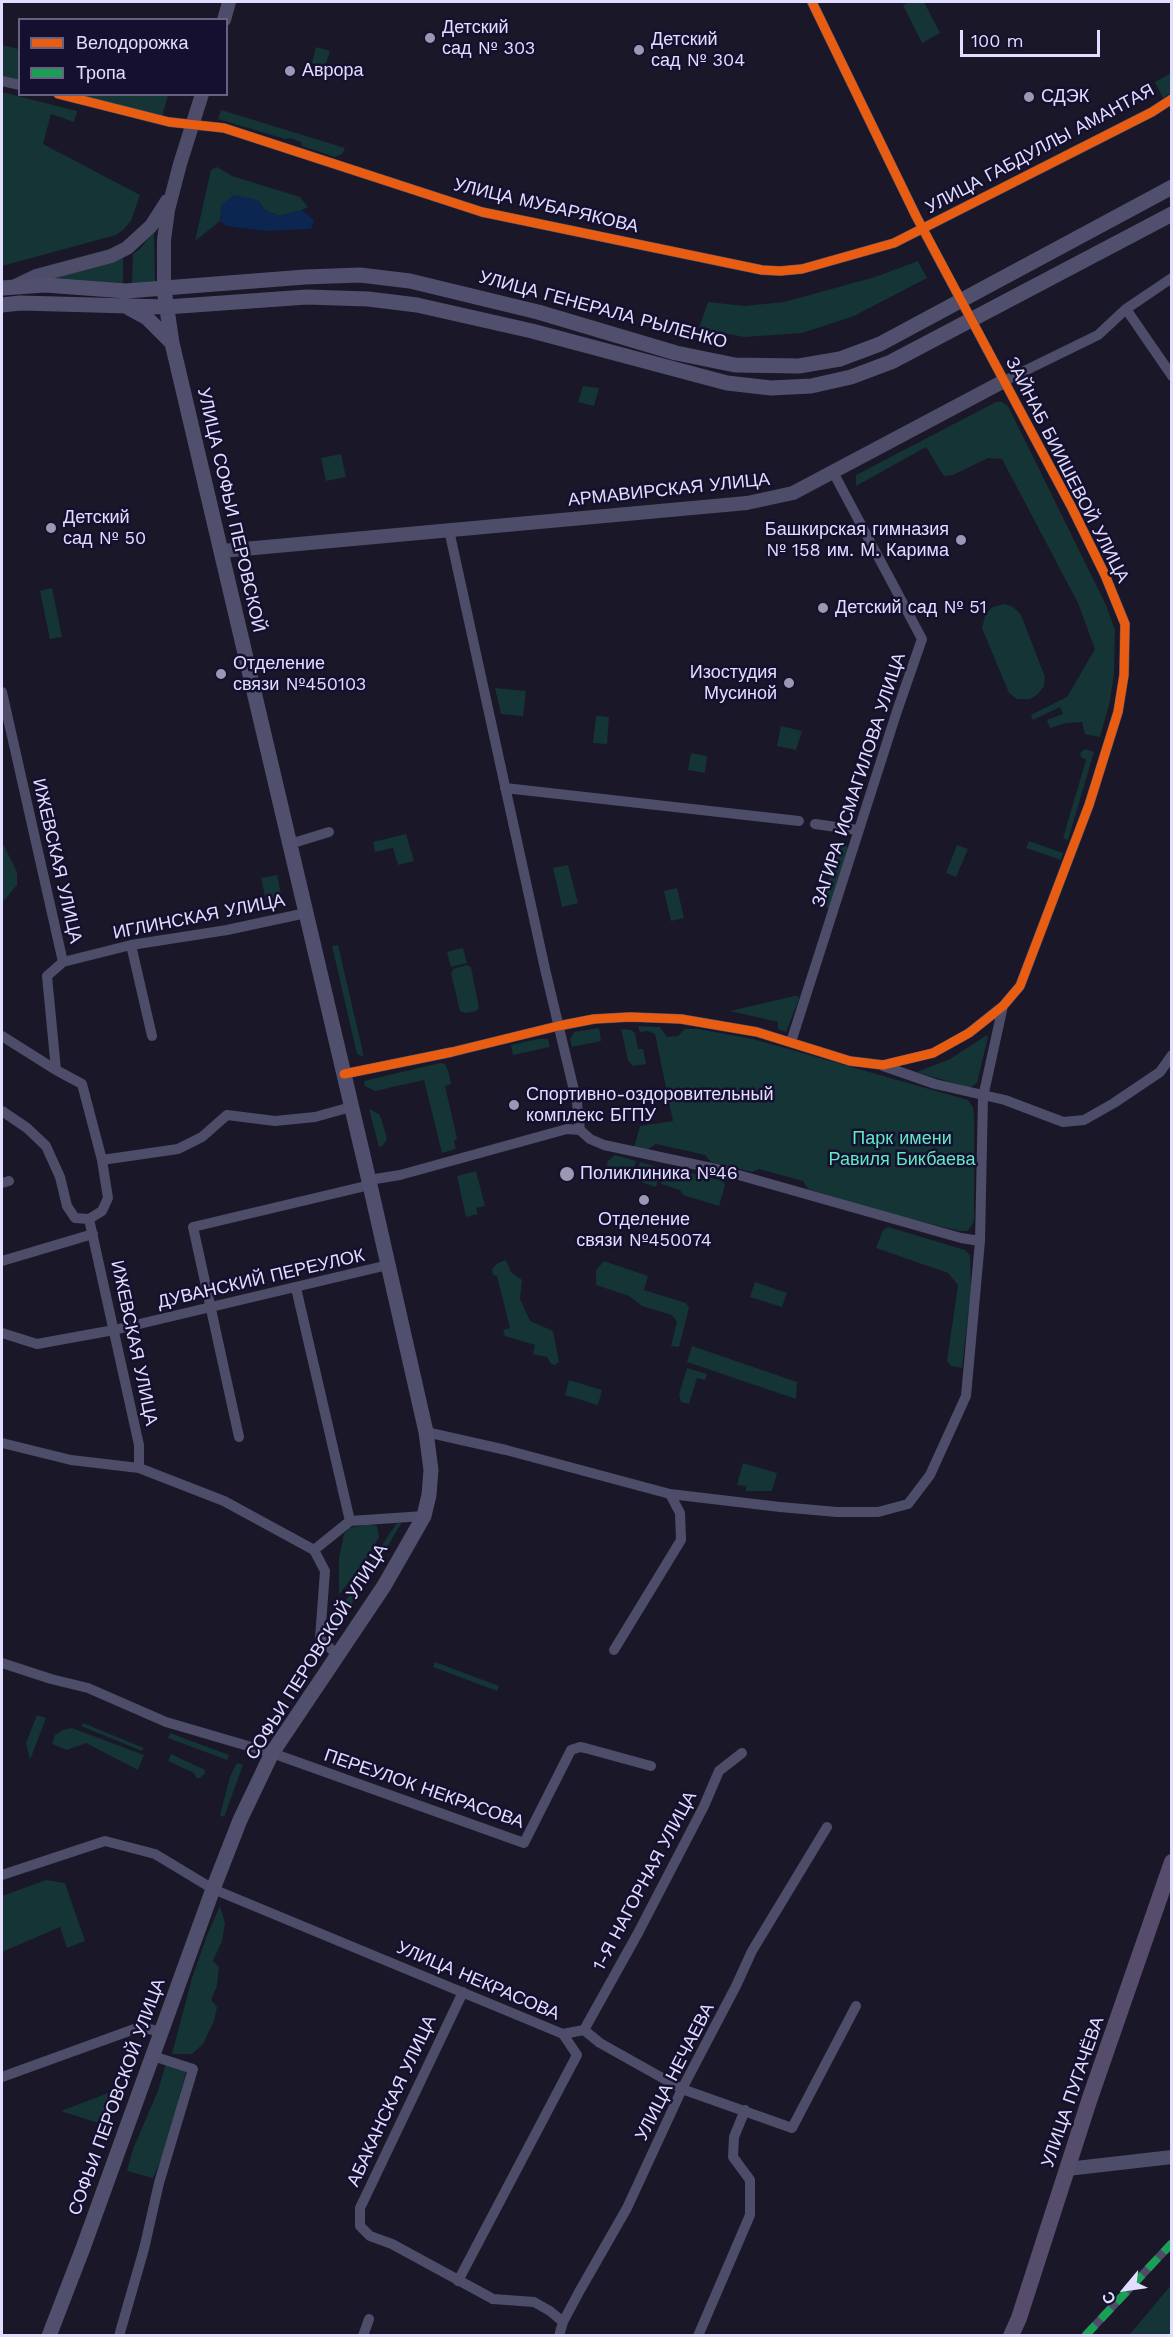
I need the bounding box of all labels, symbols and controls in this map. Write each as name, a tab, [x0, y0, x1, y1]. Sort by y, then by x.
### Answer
place label: Детский сад № 303	[442, 17, 535, 60]
legend	[18, 18, 228, 96]
scale bar	[963, 18, 1102, 56]
place label: Детский сад № 304	[651, 29, 745, 72]
text: 100 m	[971, 30, 1024, 51]
marker: Детский сад № 303	[423, 31, 437, 45]
text: Велодорожка	[76, 32, 188, 53]
marker: Детский сад № 304	[632, 43, 646, 57]
place label: Аврора	[302, 60, 364, 82]
text: Тропа	[76, 62, 126, 83]
marker: Аврора	[283, 64, 297, 78]
street label: УЛИЦА ГАБДУЛЛЫ АМАНТАЯ	[922, 79, 1158, 219]
place label: СДЭК	[1041, 86, 1089, 108]
marker: СДЭК	[1022, 90, 1036, 104]
street label: УЛИЦА МУБАРЯКОВА	[451, 174, 641, 238]
street label: УЛИЦА ГЕНЕРАЛА РЫЛЕНКО	[477, 266, 729, 354]
street label: ЗАЙНАБ БИИШЕВОЙ УЛИЦА	[1001, 354, 1133, 586]
street label: УЛИЦА СОФЬИ ПЕРОВСКОЙ	[192, 386, 270, 634]
street label: АРМАВИРСКАЯ УЛИЦА	[567, 469, 771, 511]
place label: Детский сад № 50	[63, 507, 146, 550]
place label: Башкирская гимназия № 158 им. М. Карима	[765, 519, 949, 562]
marker: Детский сад № 50	[44, 521, 58, 535]
marker: Башкирская гимназия № 158 им. М. Карима	[954, 533, 968, 547]
place label: Детский сад № 51	[835, 597, 987, 619]
marker: Детский сад № 51	[816, 601, 830, 615]
street label: ЗАГИРА ИСМАГИЛОВА УЛИЦА	[808, 650, 910, 910]
place label: Отделение связи №450103	[233, 653, 366, 696]
place label: Изостудия Мусиной	[690, 662, 777, 704]
marker: Отделение связи №450103	[214, 667, 228, 681]
marker: Изостудия Мусиной	[782, 676, 796, 690]
street label: ИЖЕВСКАЯ УЛИЦА	[28, 776, 86, 946]
street label: ИГЛИНСКАЯ УЛИЦА	[111, 890, 287, 944]
place label: Спортивно-оздоровительный комплекс БГПУ	[526, 1084, 773, 1126]
marker: Спортивно-оздоровительный комплекс БГПУ	[507, 1098, 521, 1112]
park label: Парк имени Равиля Бикбаева	[829, 1128, 975, 1170]
place label: Поликлиника №46	[580, 1163, 738, 1185]
marker: Поликлиника №46	[558, 1165, 576, 1183]
marker: Отделение связи №450074	[637, 1193, 651, 1207]
place label: Отделение связи №450074	[576, 1209, 712, 1252]
street label: ДУВАНСКИЙ ПЕРЕУЛОК	[155, 1245, 367, 1313]
street label: ИЖЕВСКАЯ УЛИЦА	[106, 1258, 162, 1428]
street label: СОФЬИ ПЕРОВСКОЙ УЛИЦА	[241, 1540, 393, 1764]
street label: ПЕРЕУЛОК НЕКРАСОВА	[321, 1745, 527, 1833]
street label: 1-Я НАГОРНАЯ УЛИЦА	[588, 1788, 702, 1974]
street label: УЛИЦА НЕКРАСОВА	[393, 1937, 563, 2025]
street label: СОФЬИ ПЕРОВСКОЙ УЛИЦА	[64, 1976, 170, 2218]
street label: УЛИЦА НЕЧАЕВА	[631, 2000, 719, 2144]
street label: АБАКАНСКАЯ УЛИЦА	[343, 2012, 441, 2190]
street label: УЛИЦА ПУГАЧЁВА	[1037, 2014, 1109, 2170]
north arrow	[1095, 2259, 1155, 2319]
text: С	[1098, 2288, 1120, 2308]

